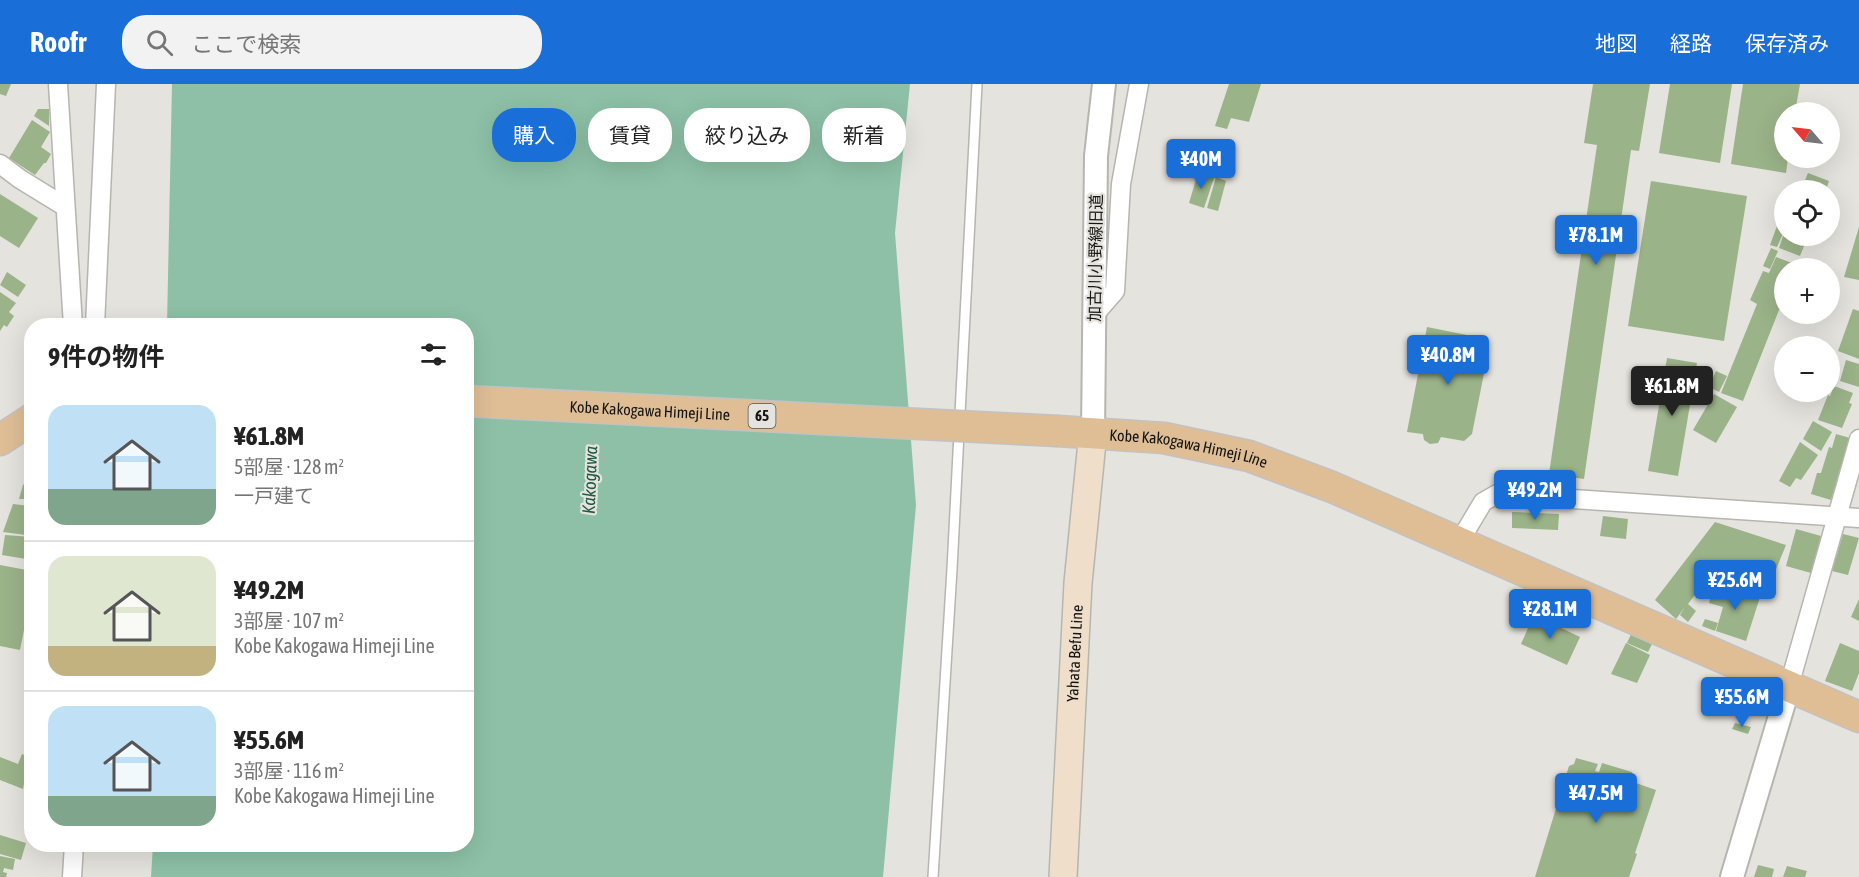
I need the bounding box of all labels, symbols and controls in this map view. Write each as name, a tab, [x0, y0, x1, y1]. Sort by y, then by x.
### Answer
search box	[122, 15, 542, 69]
text: Roofr	[30, 26, 86, 58]
icon: search	[143, 26, 176, 59]
text: ここで検索	[191, 31, 301, 57]
text: 地図	[1595, 31, 1637, 55]
text: 経路	[1670, 31, 1712, 55]
text: 保存済み	[1745, 31, 1829, 55]
north arrow	[1774, 102, 1840, 168]
map controls	[1774, 102, 1840, 402]
chip: 購入	[492, 108, 576, 162]
chip: 賃貸	[588, 108, 672, 162]
chip: 絞り込み	[684, 108, 810, 162]
chip: 新着	[822, 108, 906, 162]
pin: ¥40M	[1165, 139, 1237, 190]
text: ¥40M	[1180, 147, 1222, 170]
button: locate	[1774, 180, 1840, 246]
street label: 加古川小野線旧道	[1085, 194, 1105, 322]
pin: ¥78.1M	[1547, 215, 1645, 266]
text: ¥78.1M	[1569, 223, 1623, 246]
button: +	[1774, 258, 1840, 324]
pin: ¥40.8M	[1399, 335, 1497, 386]
button: −	[1774, 336, 1840, 402]
icon: filters	[417, 338, 450, 371]
text: 9件の物件	[48, 342, 164, 372]
text: ¥40.8M	[1421, 343, 1475, 366]
pin: ¥61.8M	[1623, 366, 1721, 417]
text: ¥61.8M	[1645, 374, 1699, 397]
street label: Kobe Kakogawa Himeji Line	[569, 397, 730, 423]
road number: 65	[748, 404, 776, 428]
text: ¥61.8M	[234, 421, 304, 451]
street label: Kobe Kakogawa Himeji Line	[1109, 425, 1270, 471]
icon: home	[96, 429, 168, 501]
water label: Kakogawa	[578, 445, 601, 514]
text: 5部屋 · 128 m²	[234, 455, 344, 478]
pin: ¥49.2M	[1486, 470, 1584, 521]
text: ¥49.2M	[1508, 478, 1562, 501]
text: 一戸建て	[234, 484, 314, 507]
pin: ¥25.6M	[1686, 560, 1784, 611]
text: ¥25.6M	[1708, 568, 1762, 591]
text: ¥49.2M	[234, 575, 304, 605]
icon: home	[96, 580, 168, 652]
pin: ¥28.1M	[1501, 589, 1599, 640]
text: ¥28.1M	[1523, 597, 1577, 620]
street label: Yahata Befu Line	[1063, 604, 1086, 702]
text: 3部屋 · 107 m²	[234, 609, 344, 632]
text: Kobe Kakogawa Himeji Line	[234, 634, 435, 657]
pin: ¥55.6M	[1693, 677, 1791, 728]
text: ¥55.6M	[1715, 685, 1769, 708]
text: ¥55.6M	[234, 725, 304, 755]
icon: home	[96, 730, 168, 802]
text: 3部屋 · 116 m²	[234, 759, 344, 782]
pin: ¥47.5M	[1547, 773, 1645, 824]
text: ¥47.5M	[1569, 781, 1623, 804]
text: Kobe Kakogawa Himeji Line	[234, 784, 435, 807]

